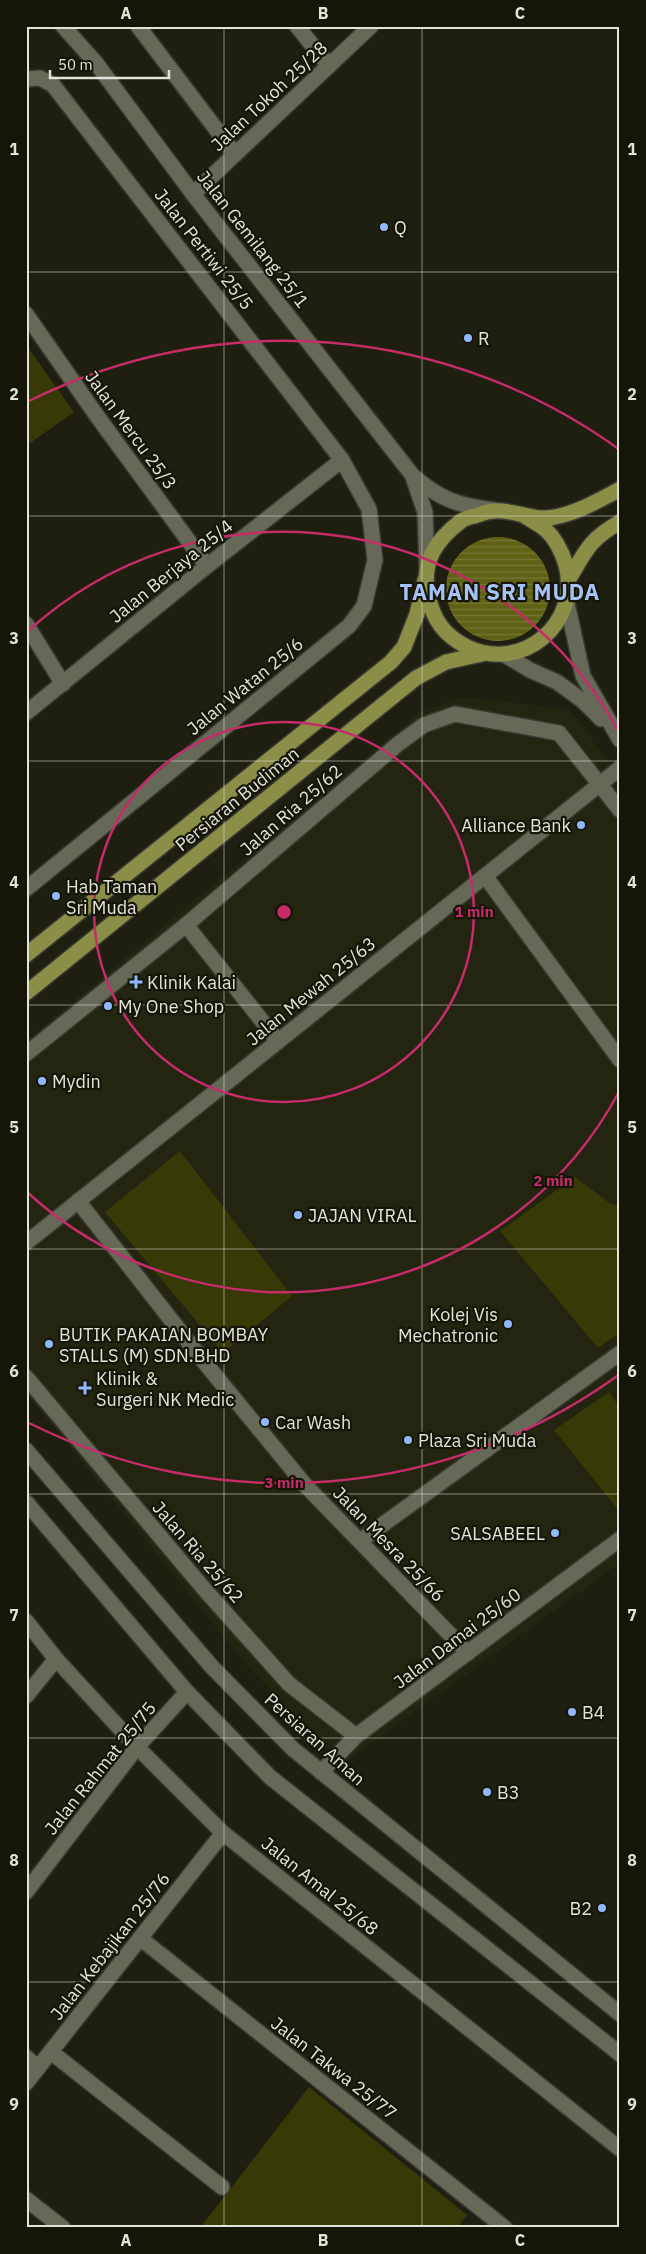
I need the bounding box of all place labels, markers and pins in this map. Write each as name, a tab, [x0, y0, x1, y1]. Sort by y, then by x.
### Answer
place label: Q	[394, 216, 407, 239]
marker: Q	[378, 221, 390, 233]
place label: R	[478, 327, 490, 350]
marker: R	[462, 332, 474, 344]
place label: Alliance Bank	[461, 814, 572, 837]
marker: Alliance Bank	[575, 819, 587, 831]
place label: Hab Taman Sri Muda	[66, 875, 157, 919]
marker: Hab Taman Sri Muda	[50, 890, 62, 902]
centre of rings	[275, 903, 293, 921]
place label: Klinik Kalai	[147, 971, 236, 994]
marker: Klinik Kalai	[129, 975, 143, 989]
place label: My One Shop	[118, 995, 224, 1018]
marker: My One Shop	[102, 1000, 114, 1012]
place label: Mydin	[52, 1070, 101, 1093]
marker: Mydin	[36, 1075, 48, 1087]
place label: JAJAN VIRAL	[308, 1204, 417, 1227]
marker: JAJAN VIRAL	[292, 1209, 304, 1221]
place label: Kolej Vis Mechatronic	[398, 1303, 498, 1347]
marker: Kolej Vis Mechatronic	[502, 1318, 514, 1330]
place label: BUTIK PAKAIAN BOMBAY STALLS (M) SDN.BHD	[59, 1323, 269, 1367]
marker: BUTIK PAKAIAN BOMBAY STALLS (M) SDN.BHD	[43, 1338, 55, 1350]
place label: Klinik & Surgeri NK Medic	[96, 1367, 234, 1411]
marker: Klinik & Surgeri NK Medic	[78, 1381, 92, 1395]
place label: Car Wash	[275, 1411, 351, 1434]
marker: Car Wash	[259, 1416, 271, 1428]
place label: Plaza Sri Muda	[418, 1429, 537, 1452]
marker: Plaza Sri Muda	[402, 1434, 414, 1446]
place label: SALSABEEL	[450, 1522, 545, 1545]
marker: SALSABEEL	[549, 1527, 561, 1539]
place label: B4	[582, 1701, 605, 1724]
marker: B4	[566, 1706, 578, 1718]
place label: B3	[497, 1781, 520, 1804]
marker: B3	[481, 1786, 493, 1798]
place label: B2	[569, 1897, 592, 1920]
marker: B2	[596, 1902, 608, 1914]

